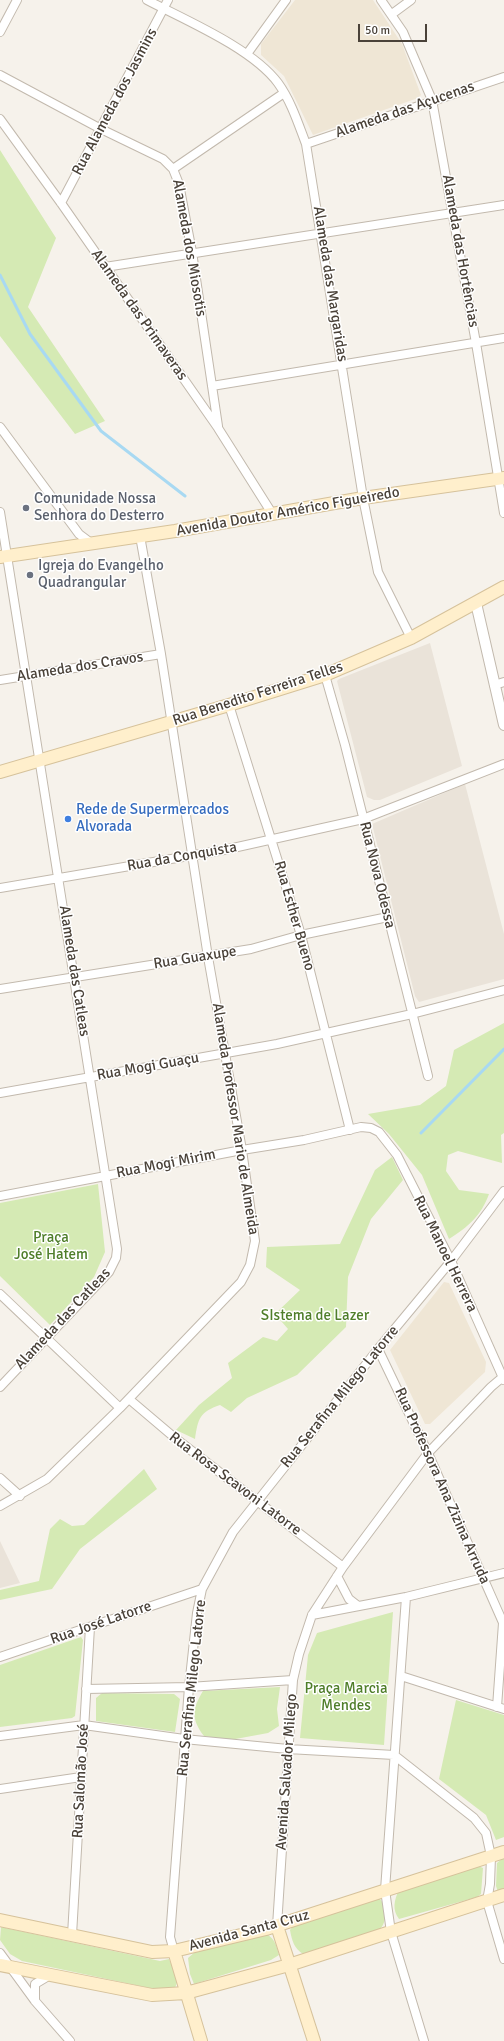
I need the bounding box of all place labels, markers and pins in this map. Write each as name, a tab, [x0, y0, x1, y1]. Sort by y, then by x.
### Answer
place label: Comunidade Nossa Senhora do Desterro	[34, 490, 164, 525]
marker: Comunidade Nossa Senhora do Desterro	[21, 503, 31, 513]
place label: Igreja do Evangelho Quadrangular	[38, 557, 164, 592]
marker: Igreja do Evangelho Quadrangular	[25, 570, 35, 580]
place label: Rede de Supermercados Alvorada	[76, 801, 229, 836]
marker: Rede de Supermercados Alvorada	[63, 814, 73, 824]

